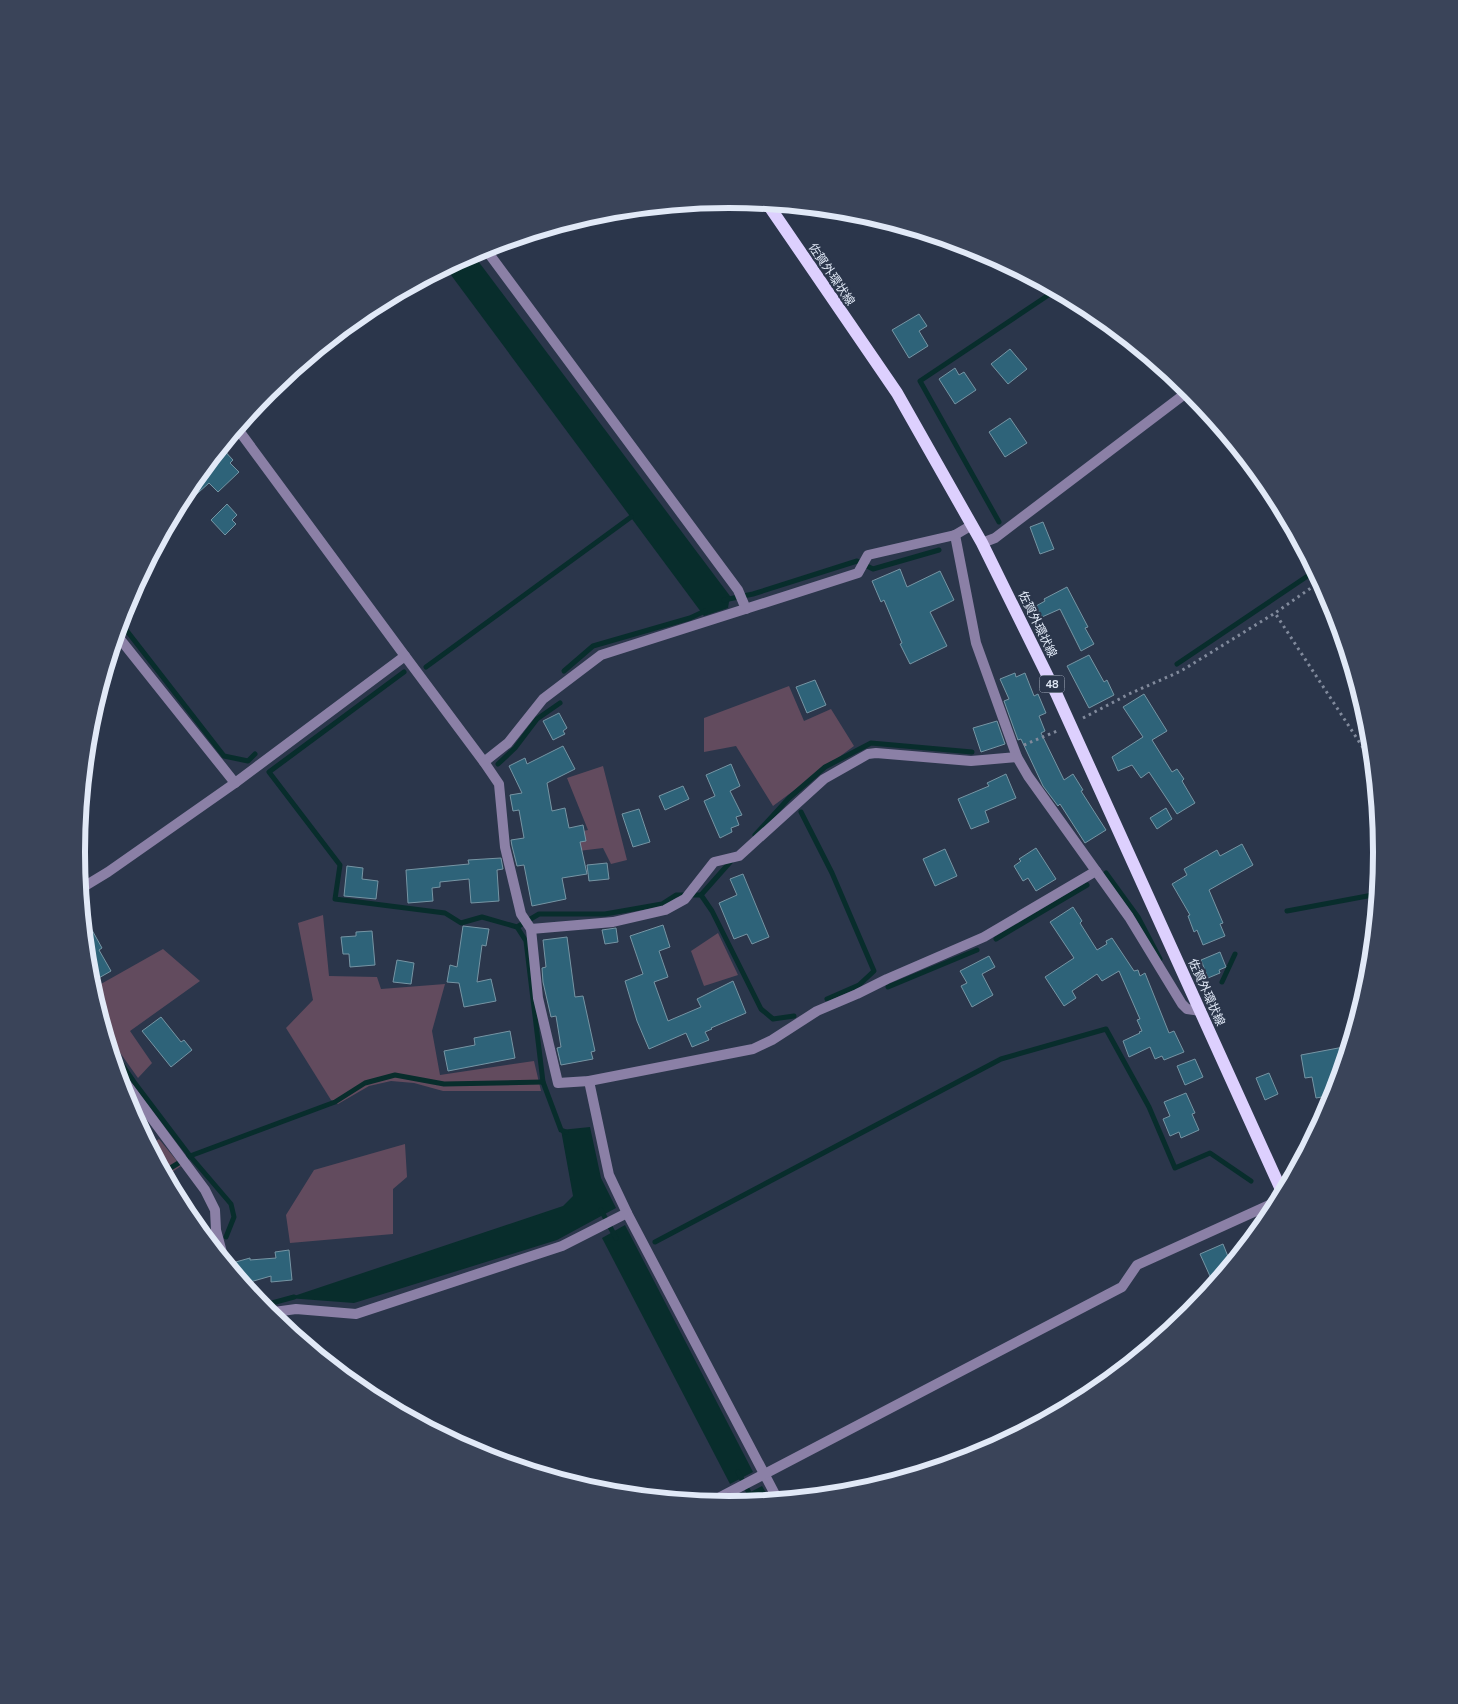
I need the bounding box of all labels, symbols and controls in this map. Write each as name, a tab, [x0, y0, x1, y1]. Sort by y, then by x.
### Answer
street label: 佐賀外環状線	[806, 240, 858, 308]
street label: 佐賀外環状線	[1015, 588, 1061, 660]
road number: 48	[1040, 676, 1064, 692]
street label: 佐賀外環状線	[1186, 956, 1228, 1028]

